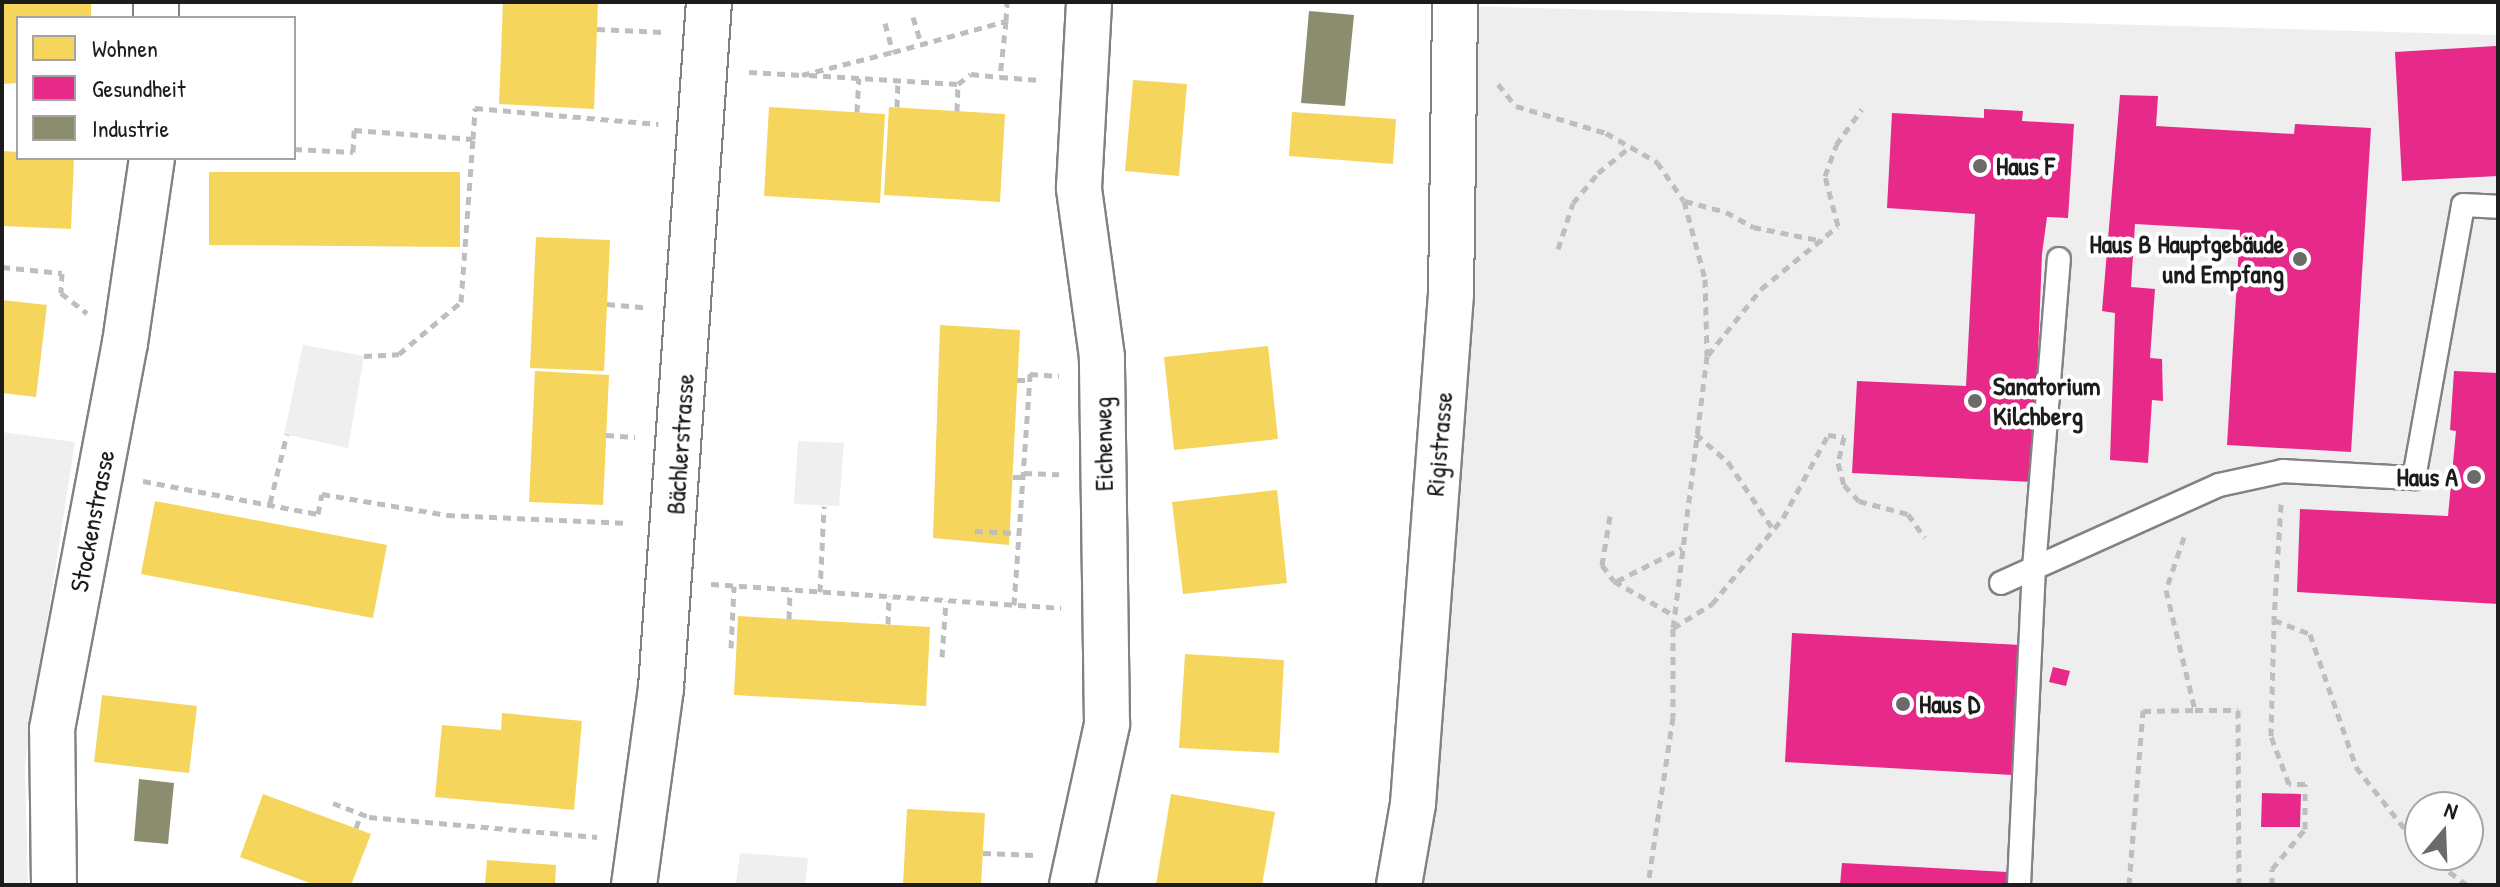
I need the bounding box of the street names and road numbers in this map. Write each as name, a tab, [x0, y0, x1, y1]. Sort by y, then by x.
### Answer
street label: Bächlerstrasse	[660, 372, 700, 516]
street label: Rigistrasse	[1419, 391, 1459, 497]
street label: Eichenweg	[1087, 397, 1119, 491]
street label: Stockenstrasse	[63, 447, 121, 595]

